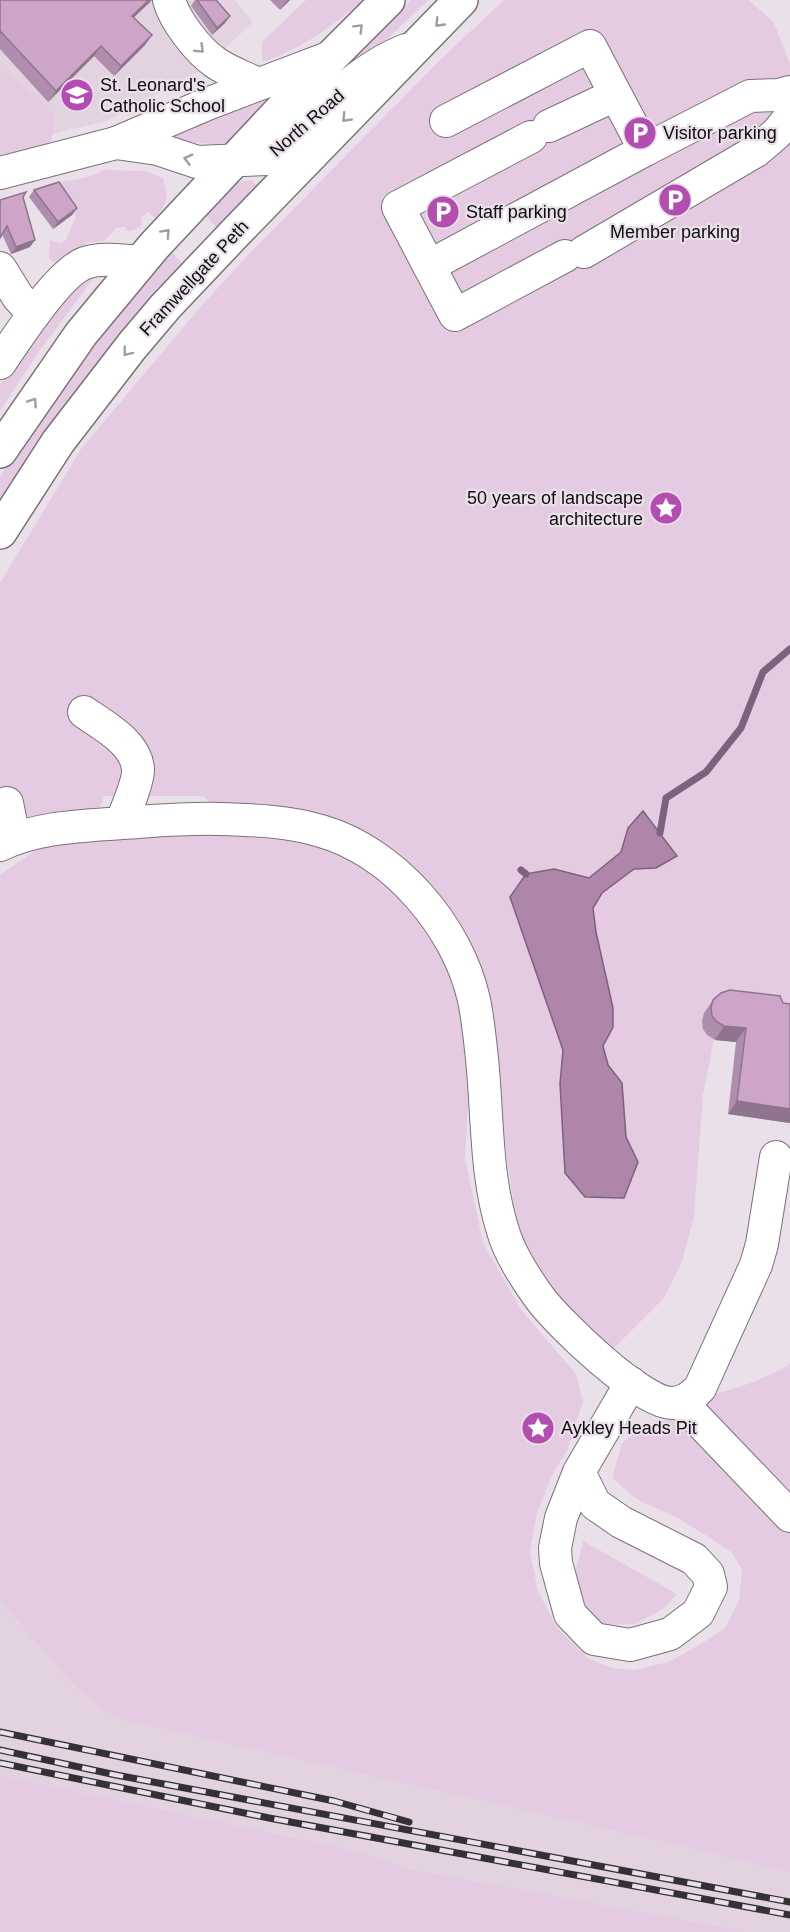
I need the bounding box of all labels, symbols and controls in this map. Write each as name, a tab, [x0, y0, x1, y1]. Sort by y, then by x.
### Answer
one-way arrow	[435, 16, 446, 26]
one-way arrow	[352, 25, 363, 36]
one-way arrow	[193, 41, 204, 52]
place label: St. Leonard's Catholic School	[100, 75, 225, 116]
school or university icon: St. Leonard's Catholic School	[59, 77, 95, 113]
street label: North Road	[266, 85, 348, 161]
one-way arrow	[343, 110, 354, 121]
parking icon: Visitor parking	[622, 115, 658, 151]
place label: Visitor parking	[663, 123, 777, 143]
one-way arrow	[183, 154, 194, 166]
parking icon: Member parking	[657, 182, 693, 218]
parking icon: Staff parking	[425, 194, 461, 230]
place label: Staff parking	[466, 202, 567, 222]
street label: Framwellgate Peth	[136, 216, 252, 340]
place label: Member parking	[610, 222, 740, 242]
one-way arrow	[159, 229, 170, 240]
one-way arrow	[124, 345, 135, 356]
one-way arrow	[25, 398, 36, 409]
place label: 50 years of landscape architecture	[467, 488, 643, 529]
place icon: 50 years of landscape architecture	[648, 490, 684, 526]
place icon: Aykley Heads Pit	[520, 1410, 556, 1446]
place label: Aykley Heads Pit	[561, 1418, 697, 1438]

